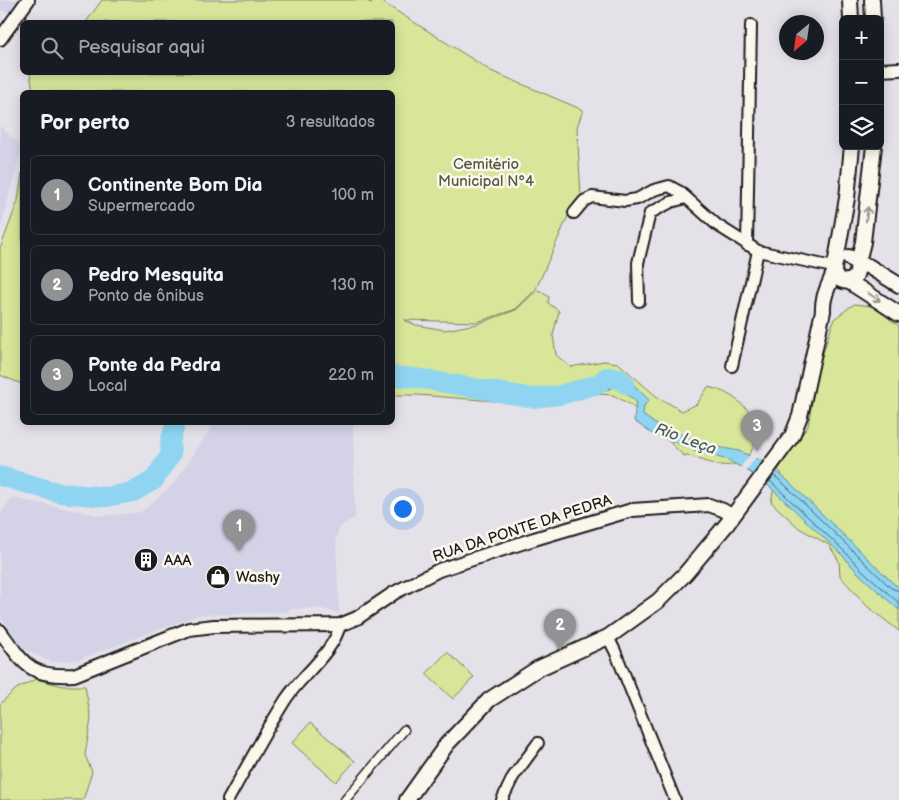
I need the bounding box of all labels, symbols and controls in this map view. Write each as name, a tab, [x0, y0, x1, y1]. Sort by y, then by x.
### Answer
north arrow	[779, 15, 824, 60]
map controls	[839, 15, 884, 150]
button: +	[839, 15, 884, 60]
search box	[20, 20, 395, 75]
icon: search	[38, 34, 66, 62]
text: Pesquisar aqui	[78, 36, 205, 59]
button: −	[839, 60, 884, 105]
button: layers	[839, 105, 884, 150]
text: Por perto	[40, 110, 130, 135]
text: 3 resultados	[286, 113, 375, 132]
park label: Cemitério Municipal Nº4	[438, 155, 534, 191]
text: Continente Bom Dia	[88, 174, 263, 197]
text: 1	[54, 186, 60, 205]
text: 100 m	[331, 186, 374, 205]
text: Supermercado	[88, 197, 195, 216]
one-way arrow	[862, 207, 872, 223]
text: Pedro Mesquita	[88, 264, 224, 287]
text: 2	[52, 276, 62, 295]
text: 130 m	[331, 276, 374, 295]
text: Ponto de ônibus	[88, 287, 204, 306]
one-way arrow	[867, 292, 881, 302]
text: Ponte da Pedra	[88, 354, 221, 377]
text: 3	[52, 366, 62, 385]
text: 220 m	[328, 366, 374, 385]
text: Local	[88, 377, 127, 396]
pin: 3	[741, 410, 773, 451]
water label: Rio Leça	[652, 420, 719, 459]
street label: RUA DA PONTE DA PEDRA	[430, 490, 615, 566]
your location	[390, 496, 416, 522]
pin: 1	[223, 510, 255, 551]
building icon: AAA	[133, 547, 159, 573]
place label: AAA	[164, 551, 192, 570]
shop icon: Washy	[205, 564, 231, 590]
place label: Washy	[236, 568, 280, 587]
pin: 2	[544, 609, 576, 650]

